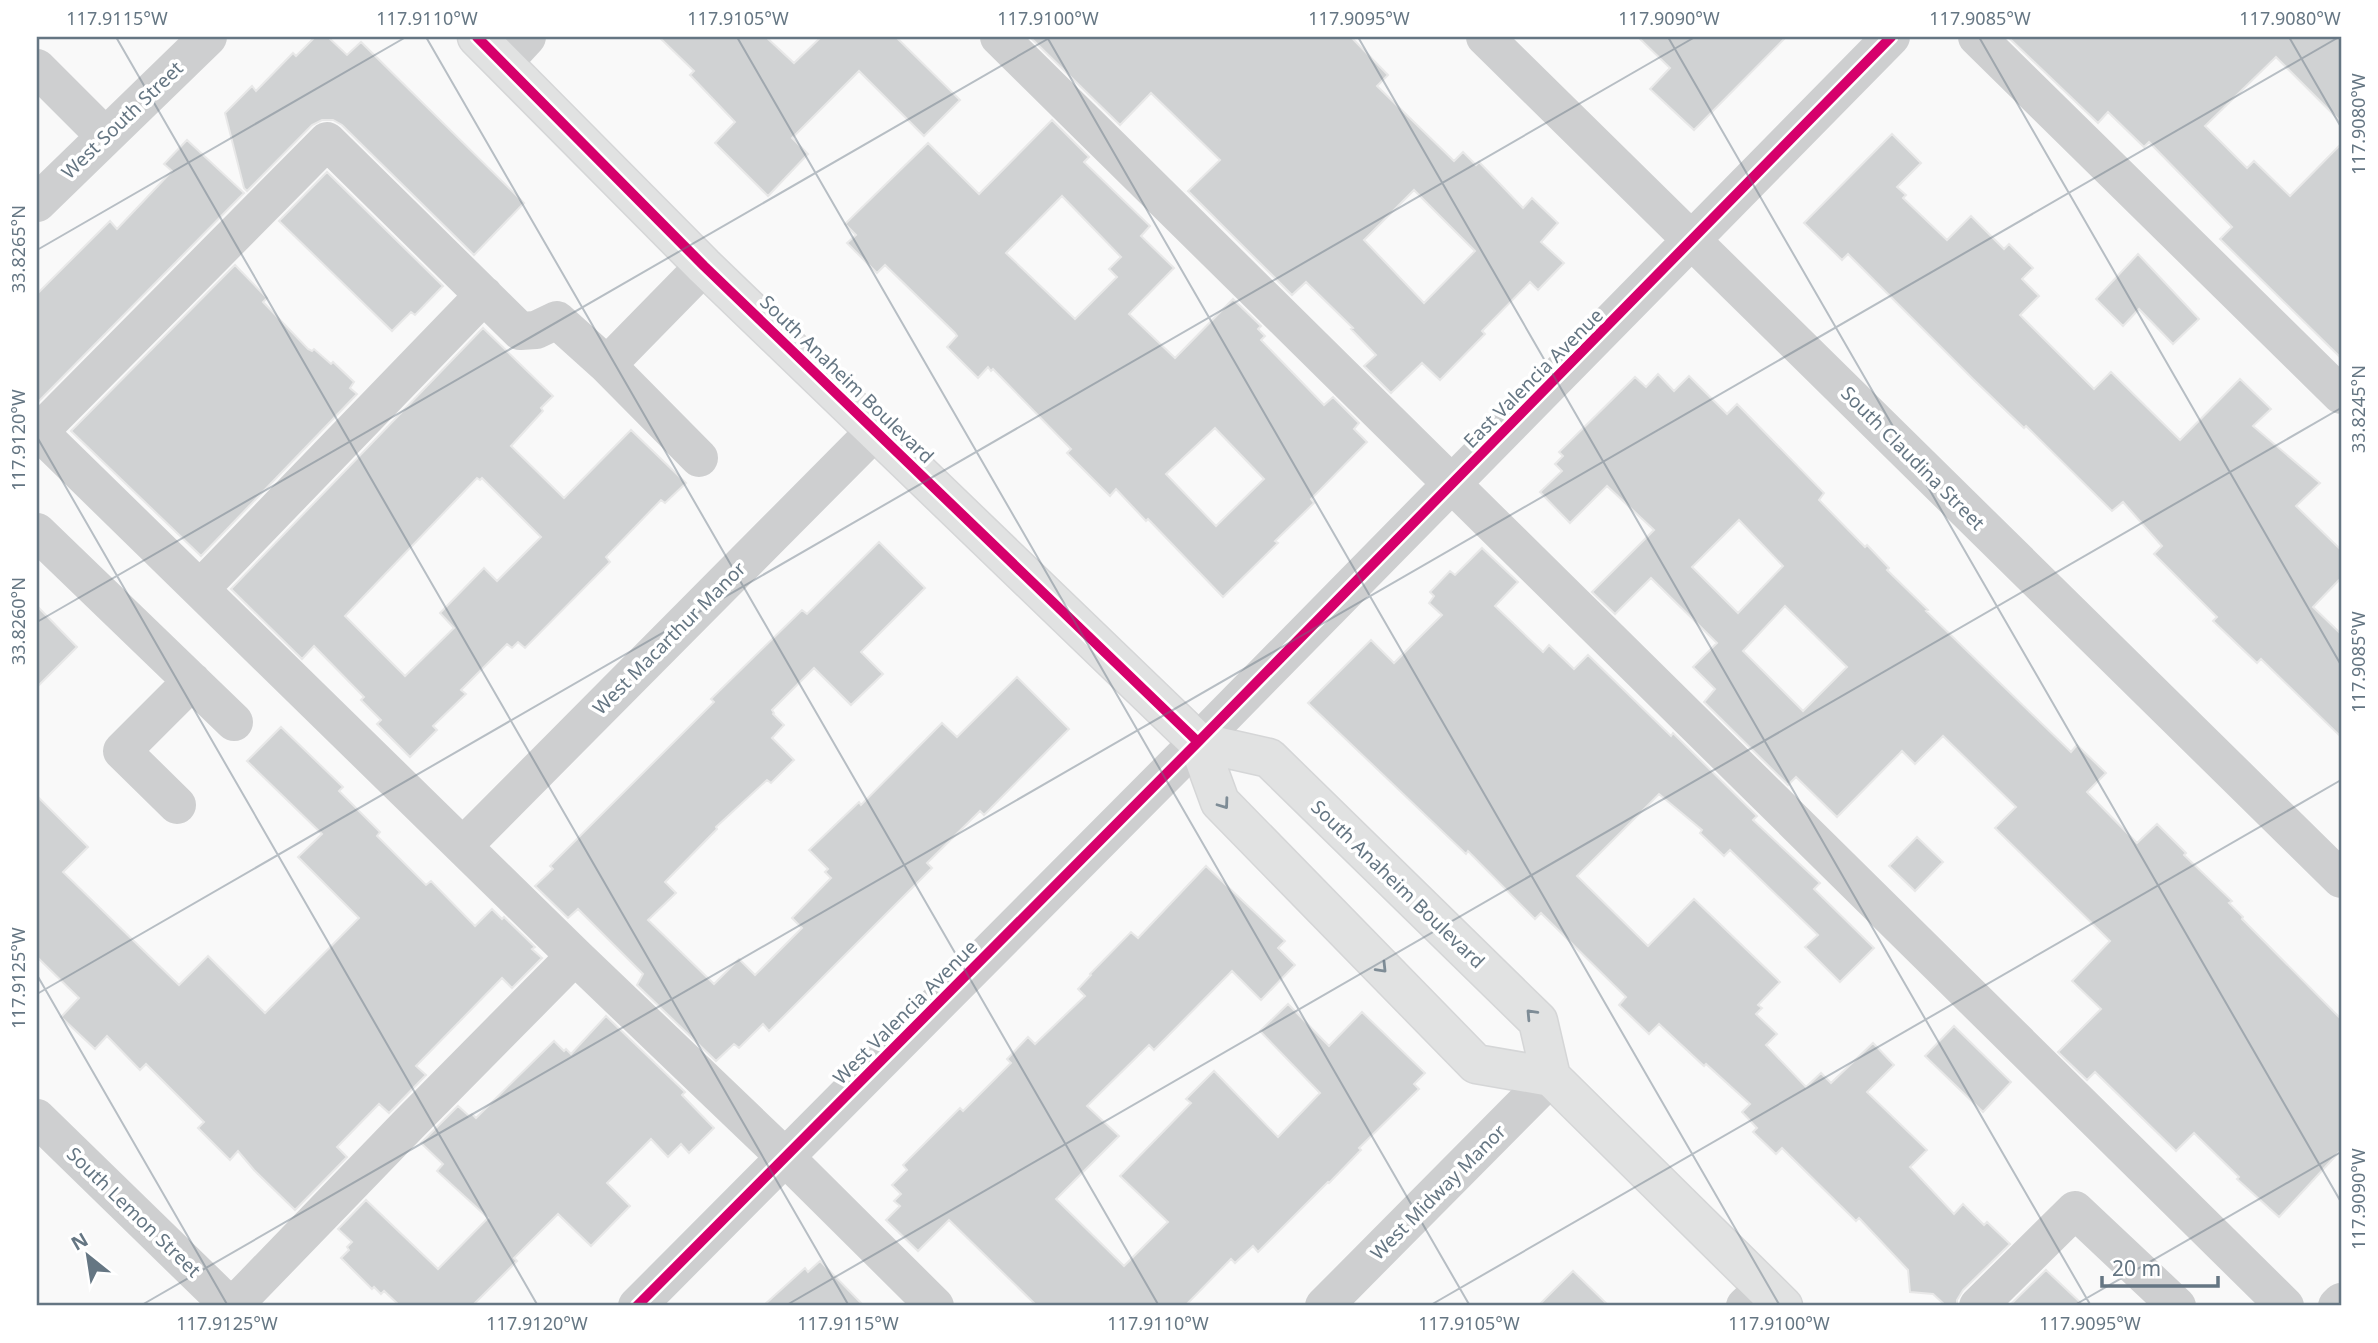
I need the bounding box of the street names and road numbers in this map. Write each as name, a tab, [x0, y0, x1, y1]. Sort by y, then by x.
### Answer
street label: West South Street	[56, 55, 188, 185]
street label: South Anaheim Boulevard	[754, 289, 940, 469]
street label: East Valencia Avenue	[1458, 303, 1608, 453]
street label: South Claudina Street	[1835, 380, 1991, 536]
street label: West Macarthur Manor	[587, 556, 751, 720]
street label: South Anaheim Boulevard	[1305, 794, 1491, 974]
street label: West Valencia Avenue	[827, 934, 983, 1090]
street label: West Midway Manor	[1364, 1118, 1512, 1266]
street label: South Lemon Street	[61, 1141, 207, 1283]

